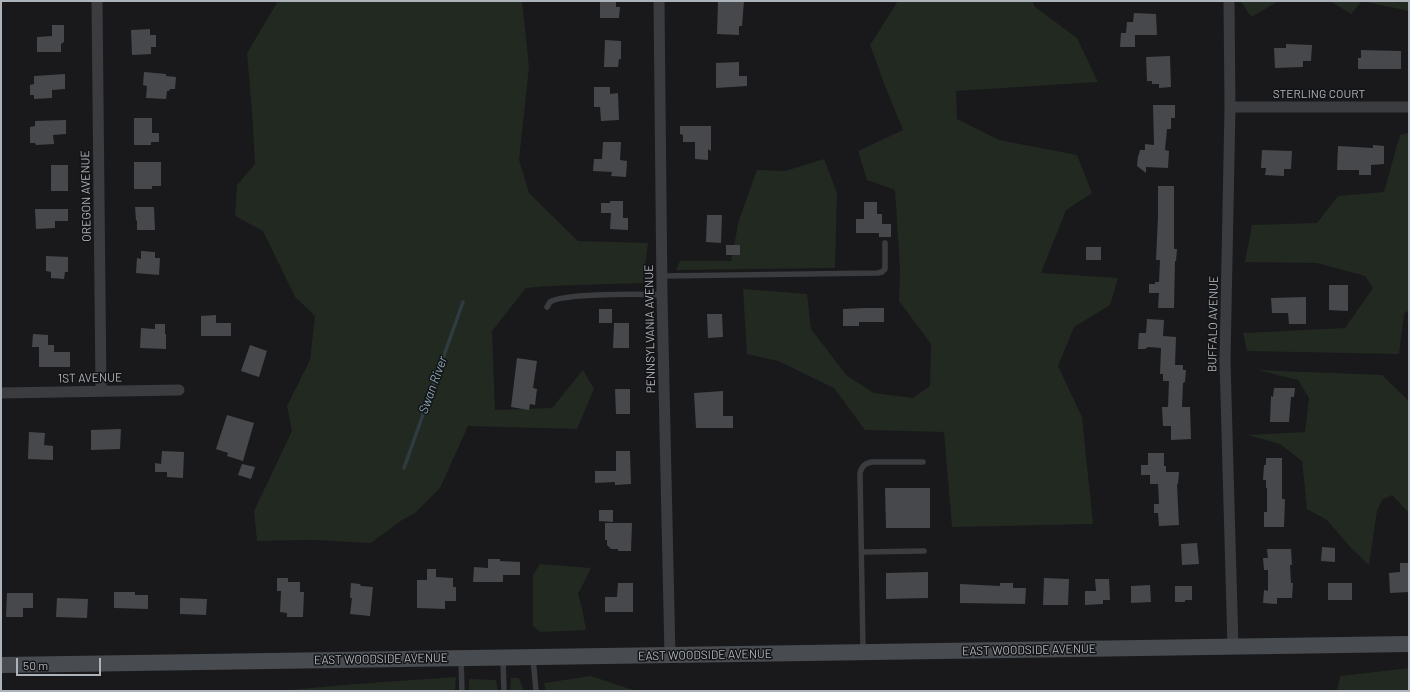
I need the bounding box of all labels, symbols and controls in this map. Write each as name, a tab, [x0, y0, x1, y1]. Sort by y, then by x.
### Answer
street label: STERLING COURT	[1273, 87, 1365, 101]
street label: OREGON AVENUE	[78, 150, 94, 242]
street label: PENNSYLVANIA AVENUE	[642, 265, 658, 393]
street label: BUFFALO AVENUE	[1205, 276, 1221, 372]
water label: Swan River	[415, 354, 451, 416]
street label: 1ST AVENUE	[58, 370, 122, 386]
street label: EAST WOODSIDE AVENUE	[962, 642, 1096, 658]
street label: EAST WOODSIDE AVENUE	[638, 647, 772, 663]
scale bar	[18, 650, 103, 676]
street label: EAST WOODSIDE AVENUE	[314, 651, 448, 667]
text: 50 m	[23, 658, 48, 672]

